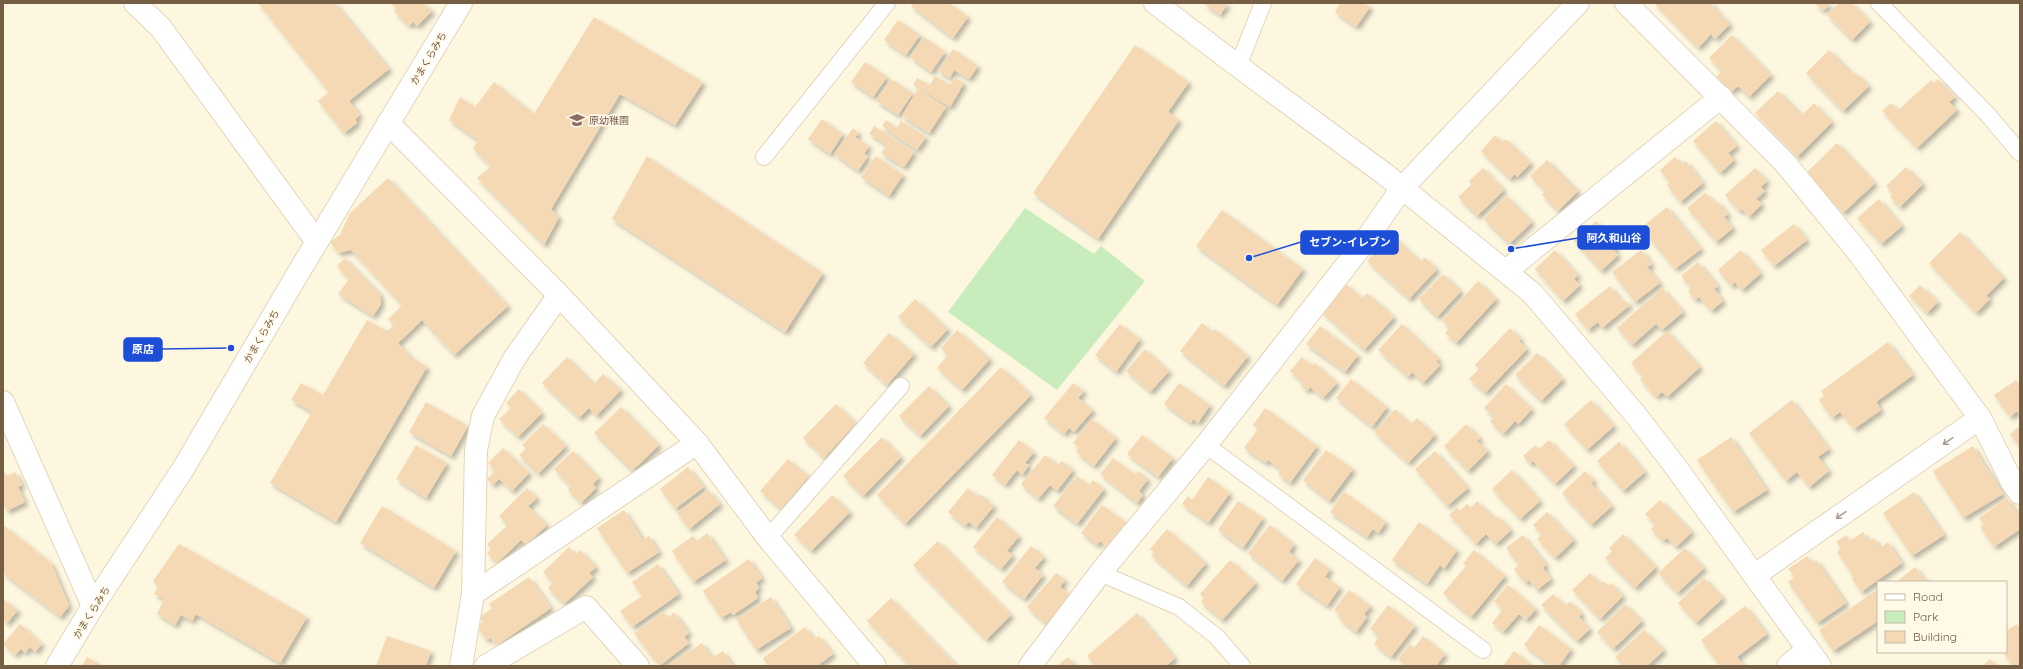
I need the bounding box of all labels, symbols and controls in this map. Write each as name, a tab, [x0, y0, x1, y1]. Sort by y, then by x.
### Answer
street label: かまくらみち	[407, 29, 449, 87]
school or university icon: 原幼稚園	[568, 111, 586, 129]
place label: 原幼稚園	[589, 114, 629, 127]
callout: 阿久和山谷	[1578, 226, 1649, 249]
callout: セブン-イレブン	[1301, 231, 1398, 254]
text: 阿久和山谷	[1587, 231, 1642, 245]
text: セブン-イレブン	[1309, 235, 1391, 249]
street label: かまくらみち	[241, 307, 282, 365]
callout: 原店	[124, 338, 162, 361]
text: 原店	[132, 342, 154, 356]
one-way arrow	[1942, 437, 1953, 445]
one-way arrow	[1836, 511, 1847, 519]
legend	[1877, 581, 2007, 653]
street label: かまくらみち	[70, 583, 113, 641]
text: Road	[1913, 589, 1943, 604]
text: Park	[1913, 609, 1938, 624]
text: Building	[1913, 629, 1957, 644]

